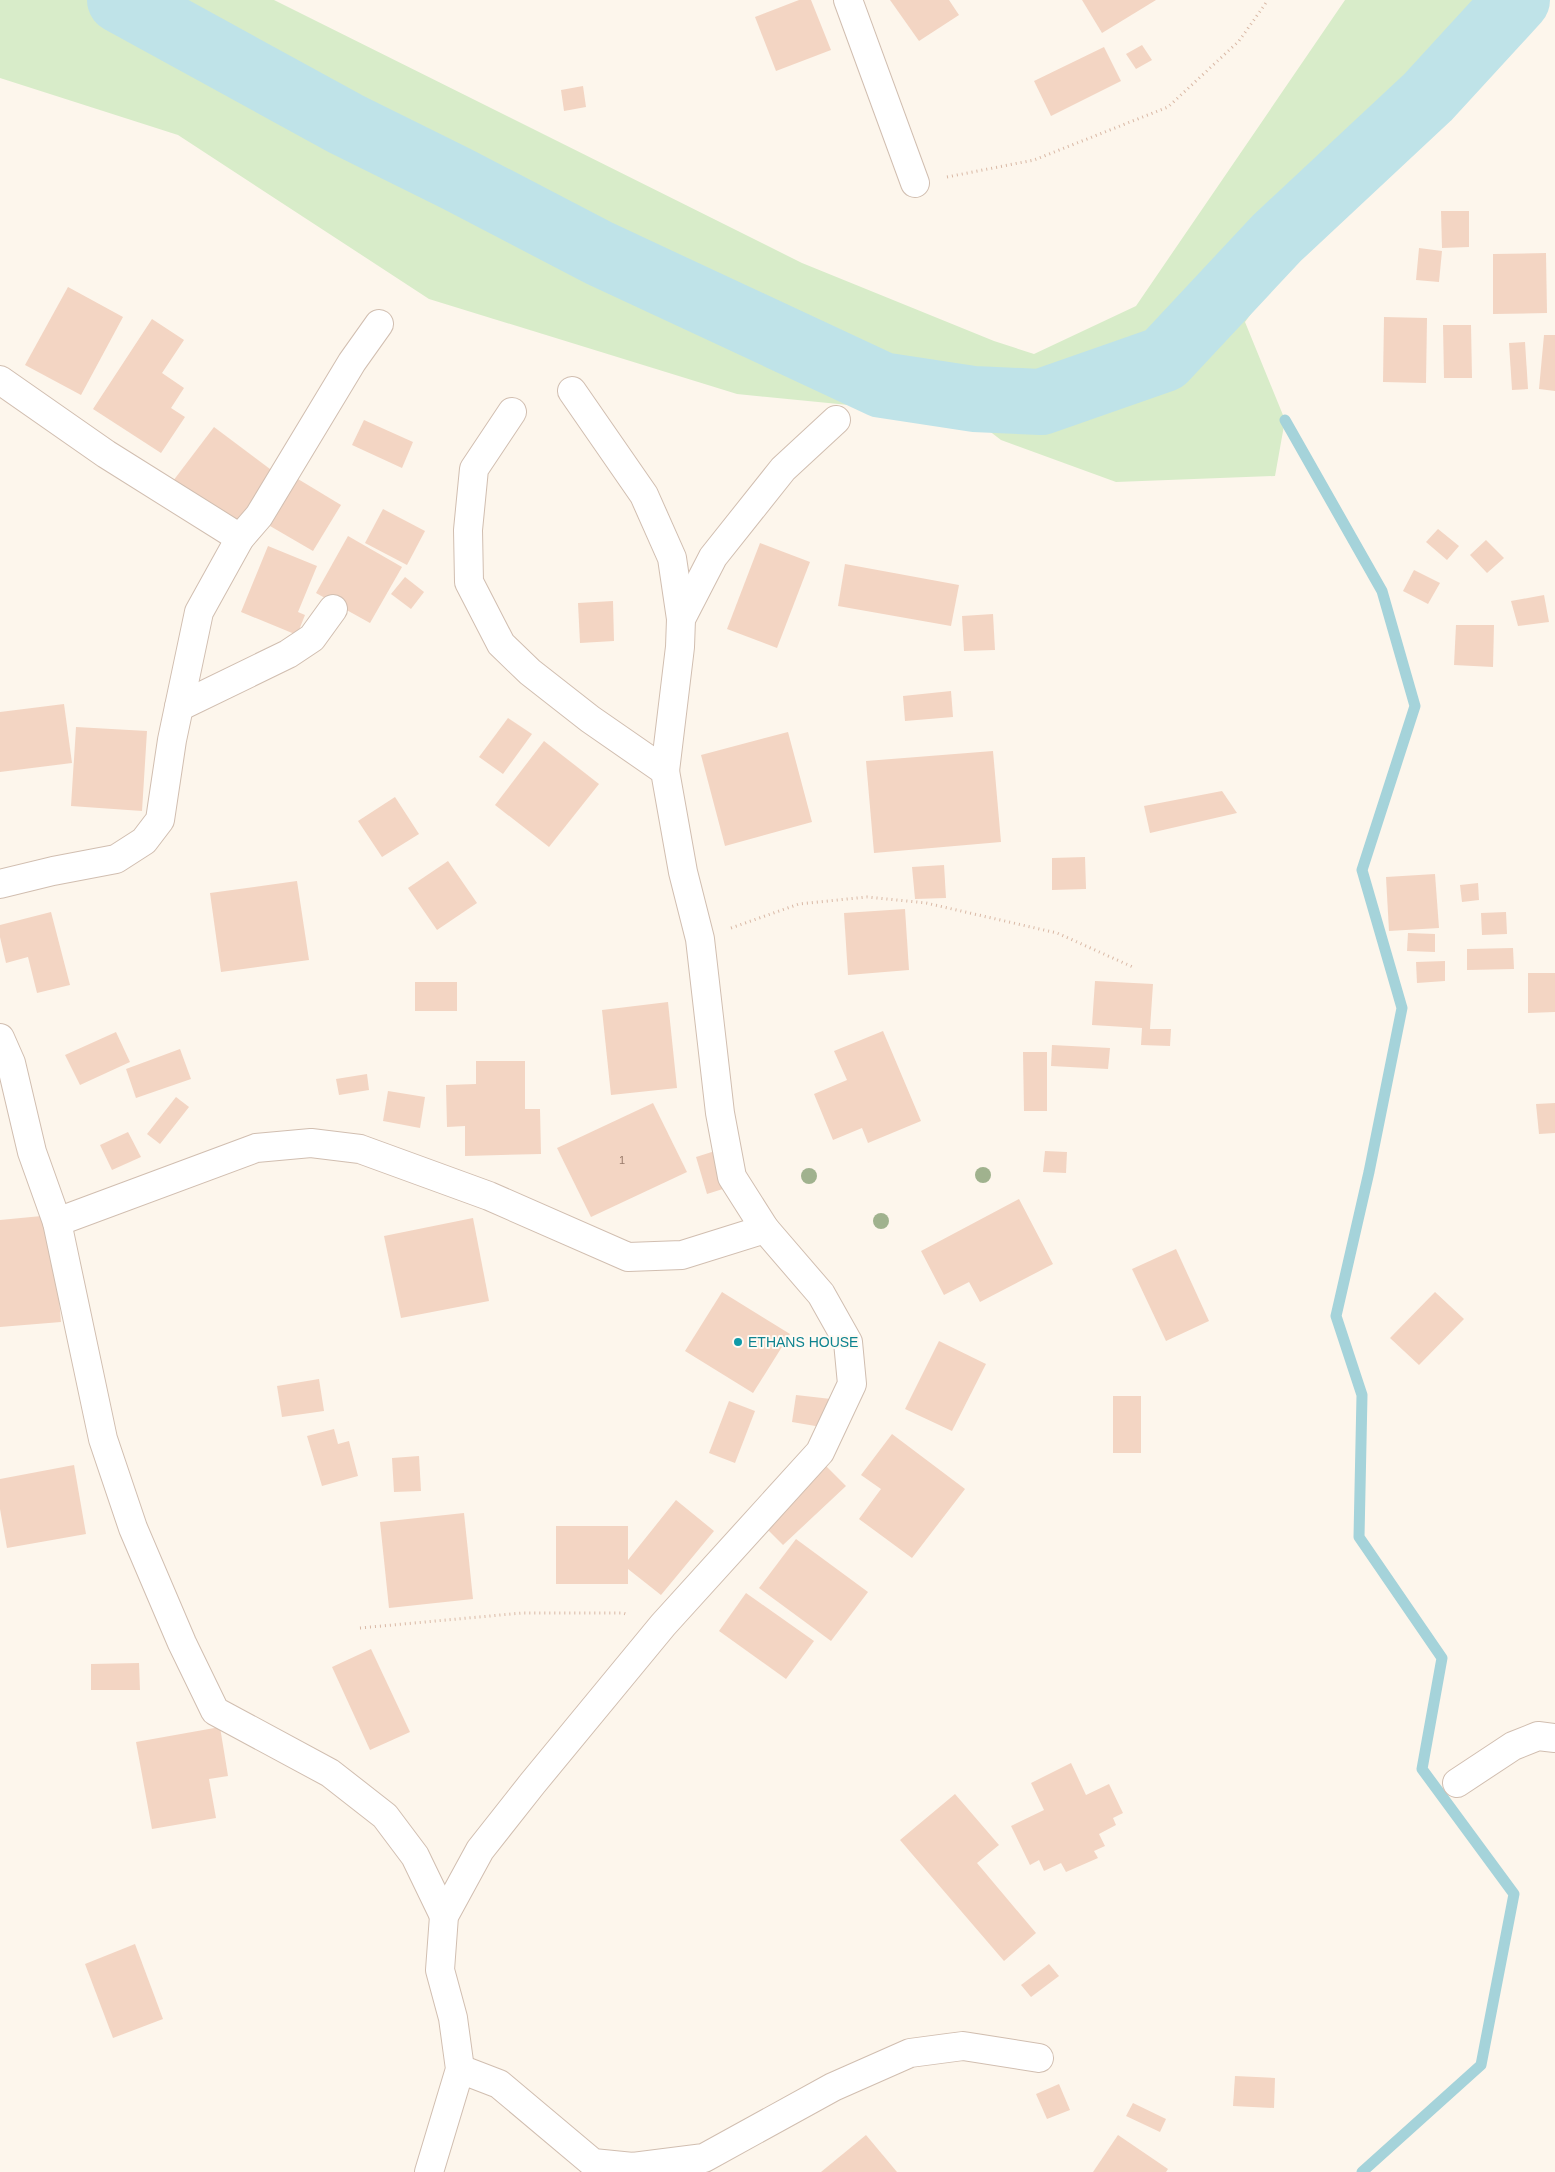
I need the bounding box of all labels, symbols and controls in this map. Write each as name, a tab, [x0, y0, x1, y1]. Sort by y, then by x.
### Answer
house number: 1	[619, 1154, 625, 1166]
place label: ETHANS HOUSE	[748, 1334, 858, 1350]
marker: ETHANS HOUSE	[732, 1336, 744, 1348]

